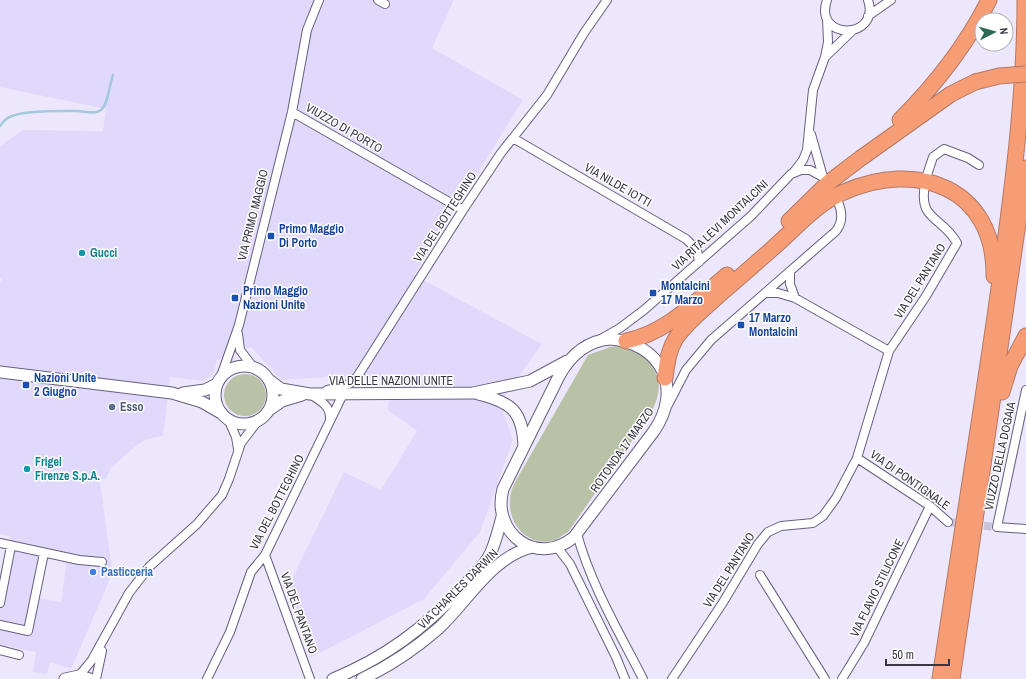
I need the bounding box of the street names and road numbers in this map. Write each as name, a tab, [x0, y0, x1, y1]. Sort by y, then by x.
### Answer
street label: VIUZZO DI PORTO	[303, 100, 386, 157]
street label: VIA NILDE IOTTI	[582, 159, 654, 211]
street label: VIA PRIMO MAGGIO	[234, 167, 272, 262]
street label: VIA DEL BOTTEGHINO	[410, 168, 480, 265]
street label: VIA RITA LEVI MONTALCINI	[668, 176, 772, 274]
street label: VIA DEL PANTANO	[891, 240, 950, 322]
street label: VIA DELLE NAZIONI UNITE	[329, 373, 453, 389]
street label: VIUZZO DELLA DOGAIA	[981, 400, 1019, 512]
street label: ROTONDA 17 MARZO	[587, 404, 658, 496]
street label: VIA DI PONTIGNALE	[867, 446, 953, 514]
street label: VIA DEL BOTTEGHINO	[246, 451, 308, 552]
street label: VIA DEL PANTANO	[700, 529, 759, 611]
street label: VIA FLAVIO STILICONE	[846, 536, 908, 640]
street label: VIA CHARLES DARWIN	[415, 546, 501, 632]
street label: VIA DEL PANTANO	[277, 570, 321, 656]

